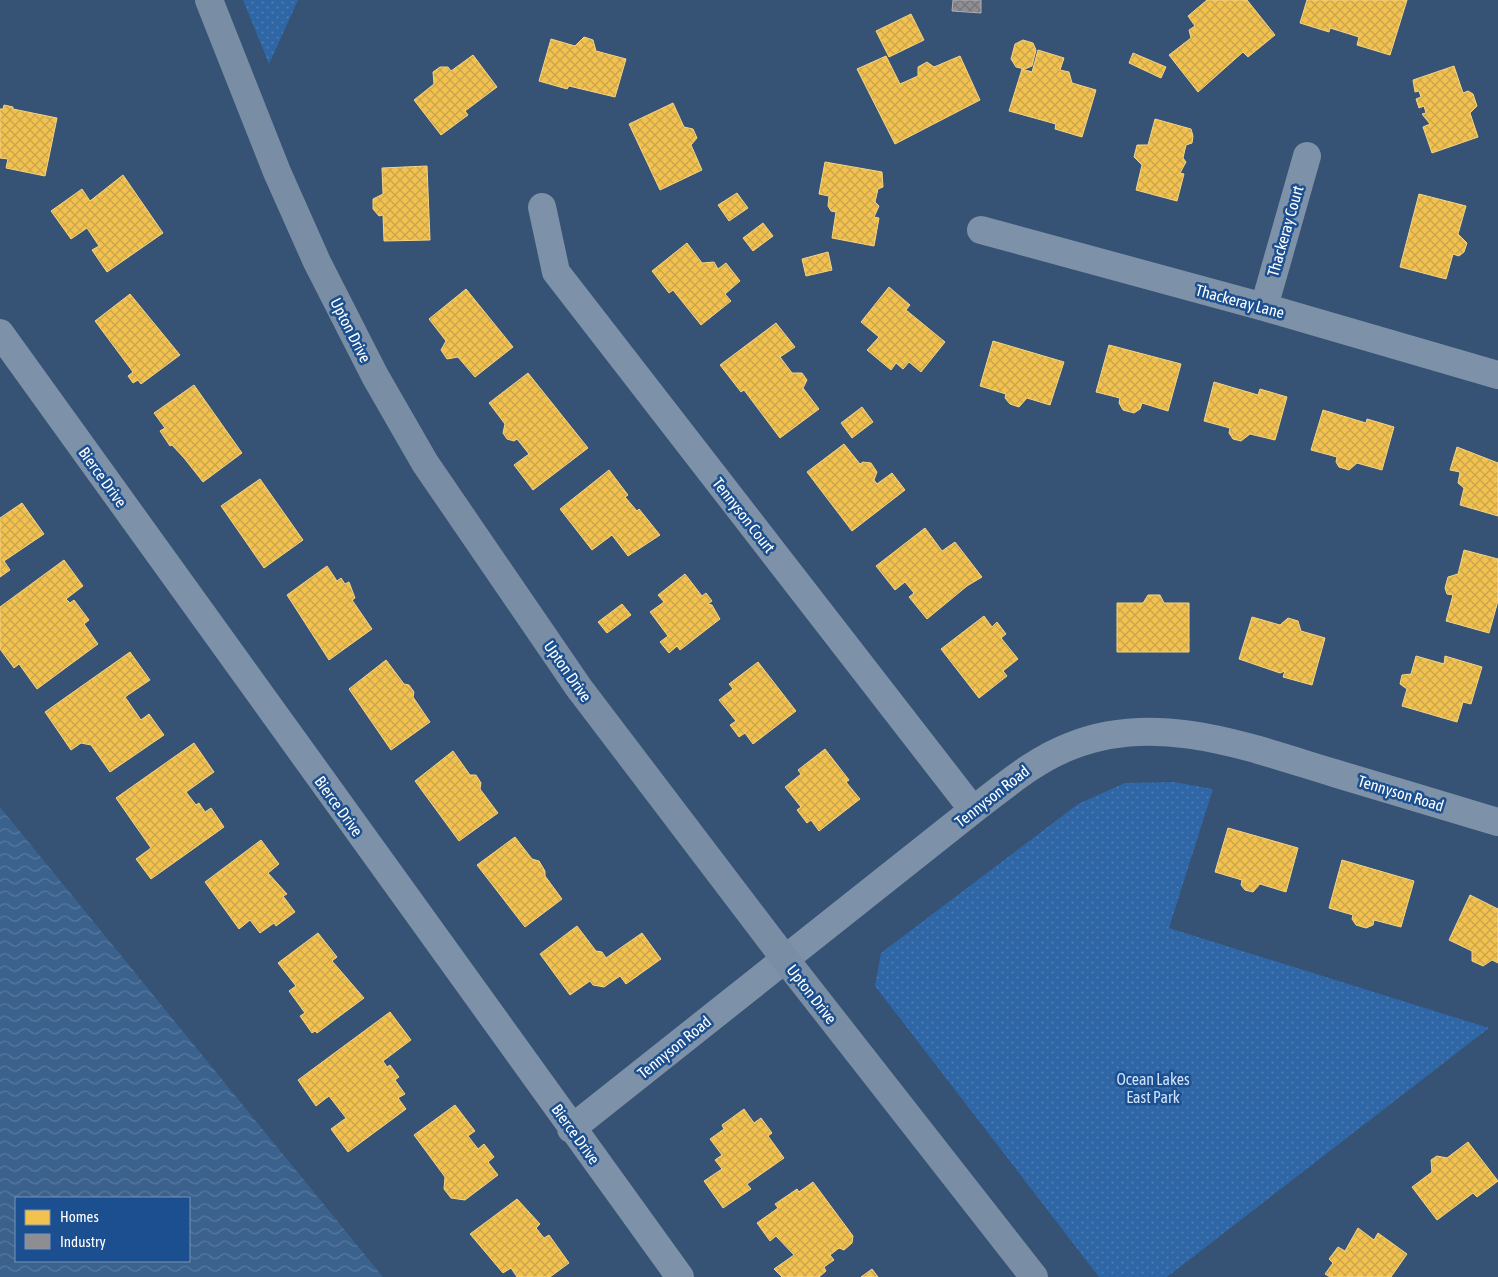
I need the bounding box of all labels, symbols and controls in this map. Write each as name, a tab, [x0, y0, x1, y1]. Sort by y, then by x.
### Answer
street label: Thackeray Court	[1263, 183, 1308, 279]
street label: Thackeray Lane	[1193, 281, 1286, 322]
street label: Upton Drive	[326, 295, 375, 366]
street label: Bierce Drive	[75, 444, 131, 510]
street label: Tennyson Court	[708, 474, 779, 557]
street label: Upton Drive	[540, 637, 595, 705]
street label: Tennyson Road	[951, 761, 1033, 831]
street label: Tennyson Road	[1355, 771, 1446, 816]
street label: Bierce Drive	[311, 773, 367, 839]
street label: Upton Drive	[783, 961, 841, 1028]
street label: Tennyson Road	[634, 1012, 715, 1083]
park label: Ocean Lakes East Park	[1116, 1070, 1190, 1106]
street label: Bierce Drive	[548, 1101, 604, 1167]
legend	[15, 1197, 190, 1262]
text: Homes	[60, 1208, 99, 1225]
text: Industry	[60, 1233, 106, 1250]

